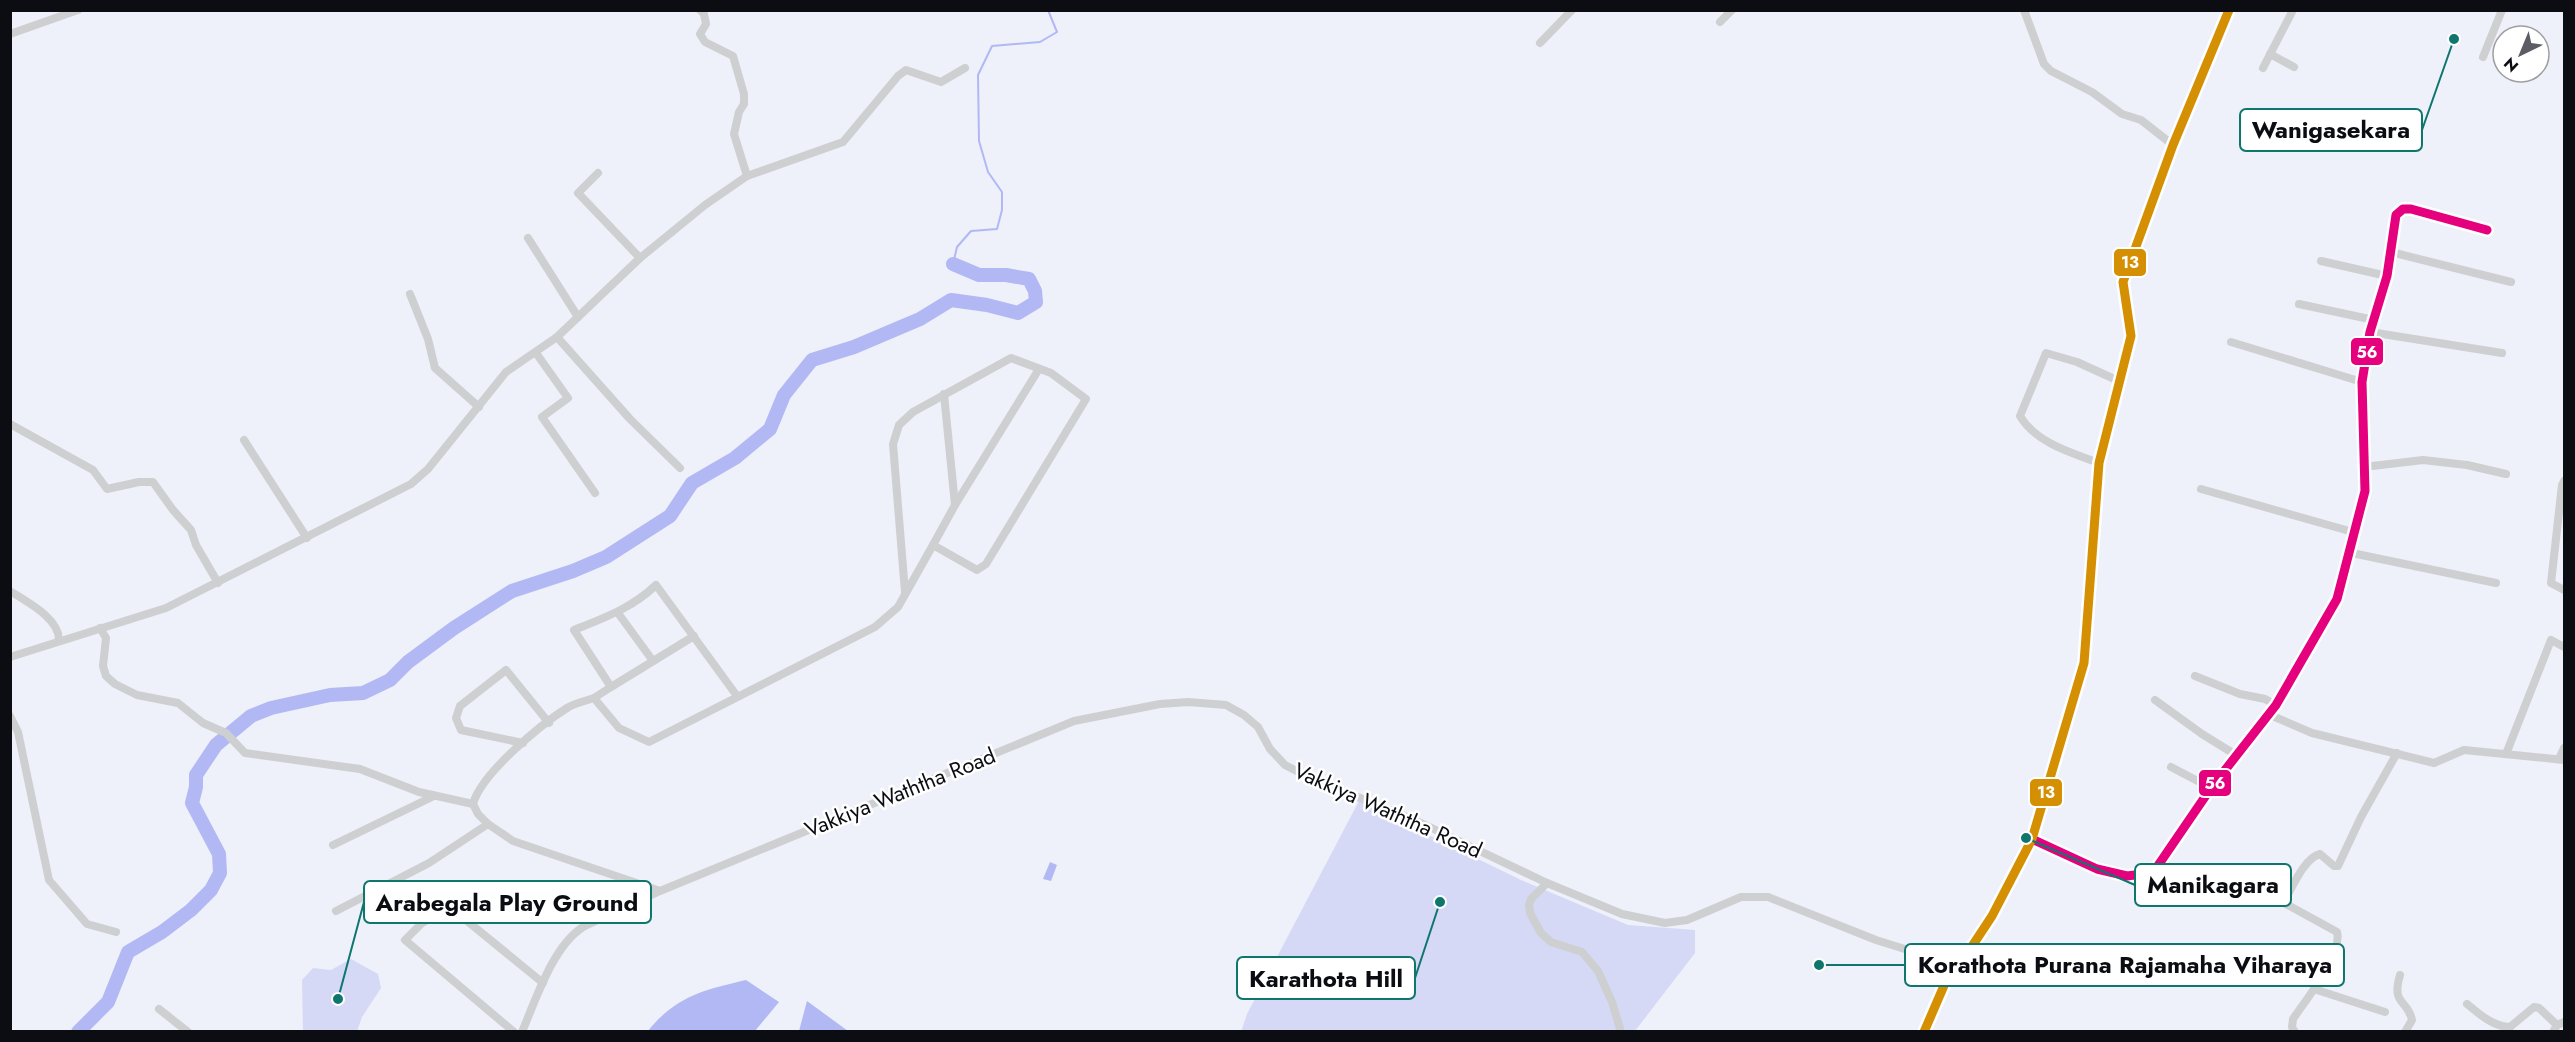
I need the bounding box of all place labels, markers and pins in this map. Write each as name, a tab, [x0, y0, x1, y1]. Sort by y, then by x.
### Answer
callout: Wanigasekara	[2240, 109, 2422, 151]
callout: Manikagara	[2135, 864, 2291, 906]
callout: Arabegala Play Ground	[364, 881, 651, 923]
callout: Korathota Purana Rajamaha Viharaya	[1905, 944, 2344, 986]
callout: Karathota Hill	[1237, 957, 1415, 999]

